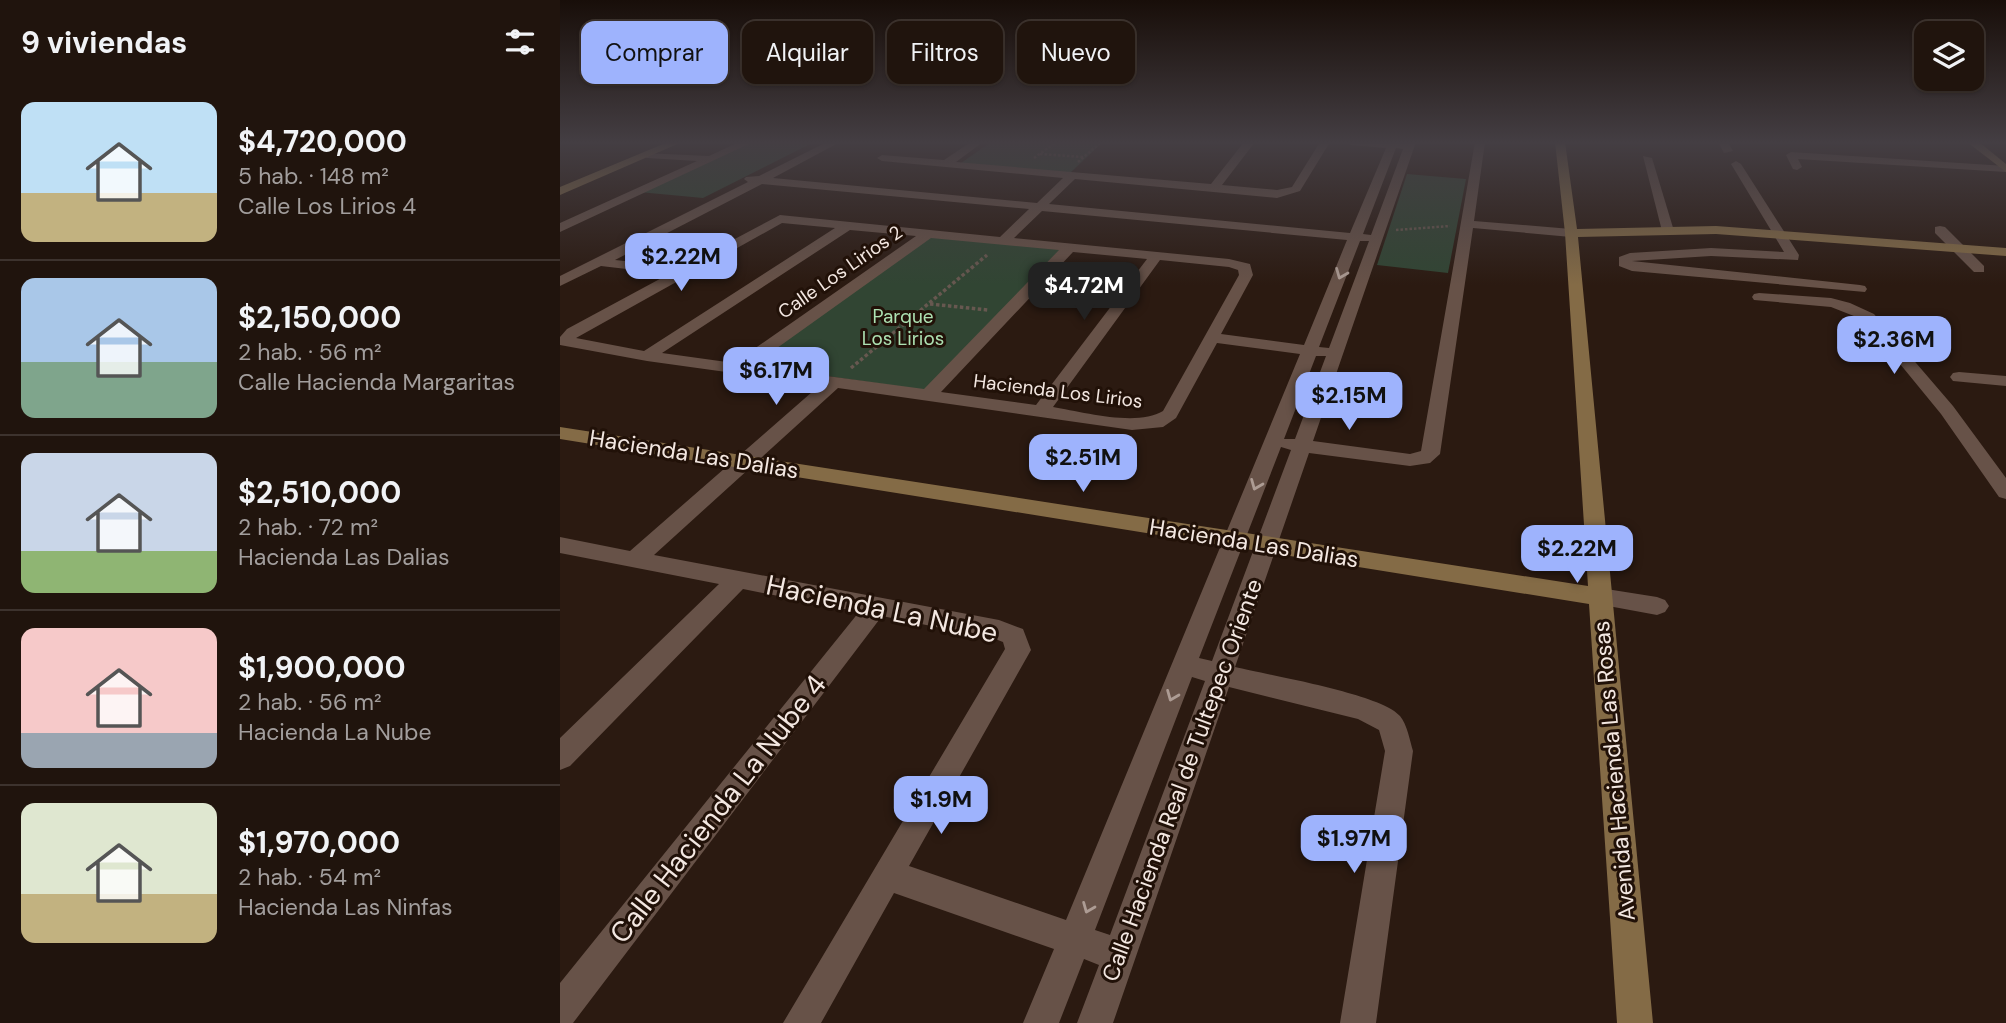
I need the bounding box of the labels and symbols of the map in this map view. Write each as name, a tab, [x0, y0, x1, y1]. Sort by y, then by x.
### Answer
street label: Calle Los Lirios 2	[773, 220, 907, 324]
pin: $2.22M	[624, 233, 738, 293]
pin: $4.72M	[1027, 262, 1141, 322]
one-way arrow	[1335, 267, 1349, 279]
park label: Parque Los Lirios	[862, 304, 944, 351]
pin: $2.36M	[1837, 316, 1951, 376]
pin: $6.17M	[719, 348, 833, 407]
street label: Hacienda Los Lirios	[972, 368, 1144, 414]
pin: $2.15M	[1292, 372, 1406, 432]
street label: Hacienda Las Dalias	[587, 423, 801, 485]
pin: $2.51M	[1026, 434, 1140, 494]
one-way arrow	[1251, 478, 1265, 490]
street label: Hacienda Las Dalias	[1147, 512, 1361, 574]
pin: $2.22M	[1520, 526, 1634, 585]
street label: Hacienda La Nube	[763, 566, 1001, 652]
street label: Calle Hacienda Real de Tultepec Oriente	[1095, 575, 1269, 985]
street label: Avenida Hacienda Las Rosas	[1586, 620, 1642, 922]
street label: Calle Hacienda La Nube 4	[601, 667, 835, 951]
one-way arrow	[1166, 690, 1180, 702]
pin: $1.9M	[892, 776, 990, 836]
pin: $1.97M	[1297, 816, 1411, 875]
one-way arrow	[1082, 901, 1096, 913]

